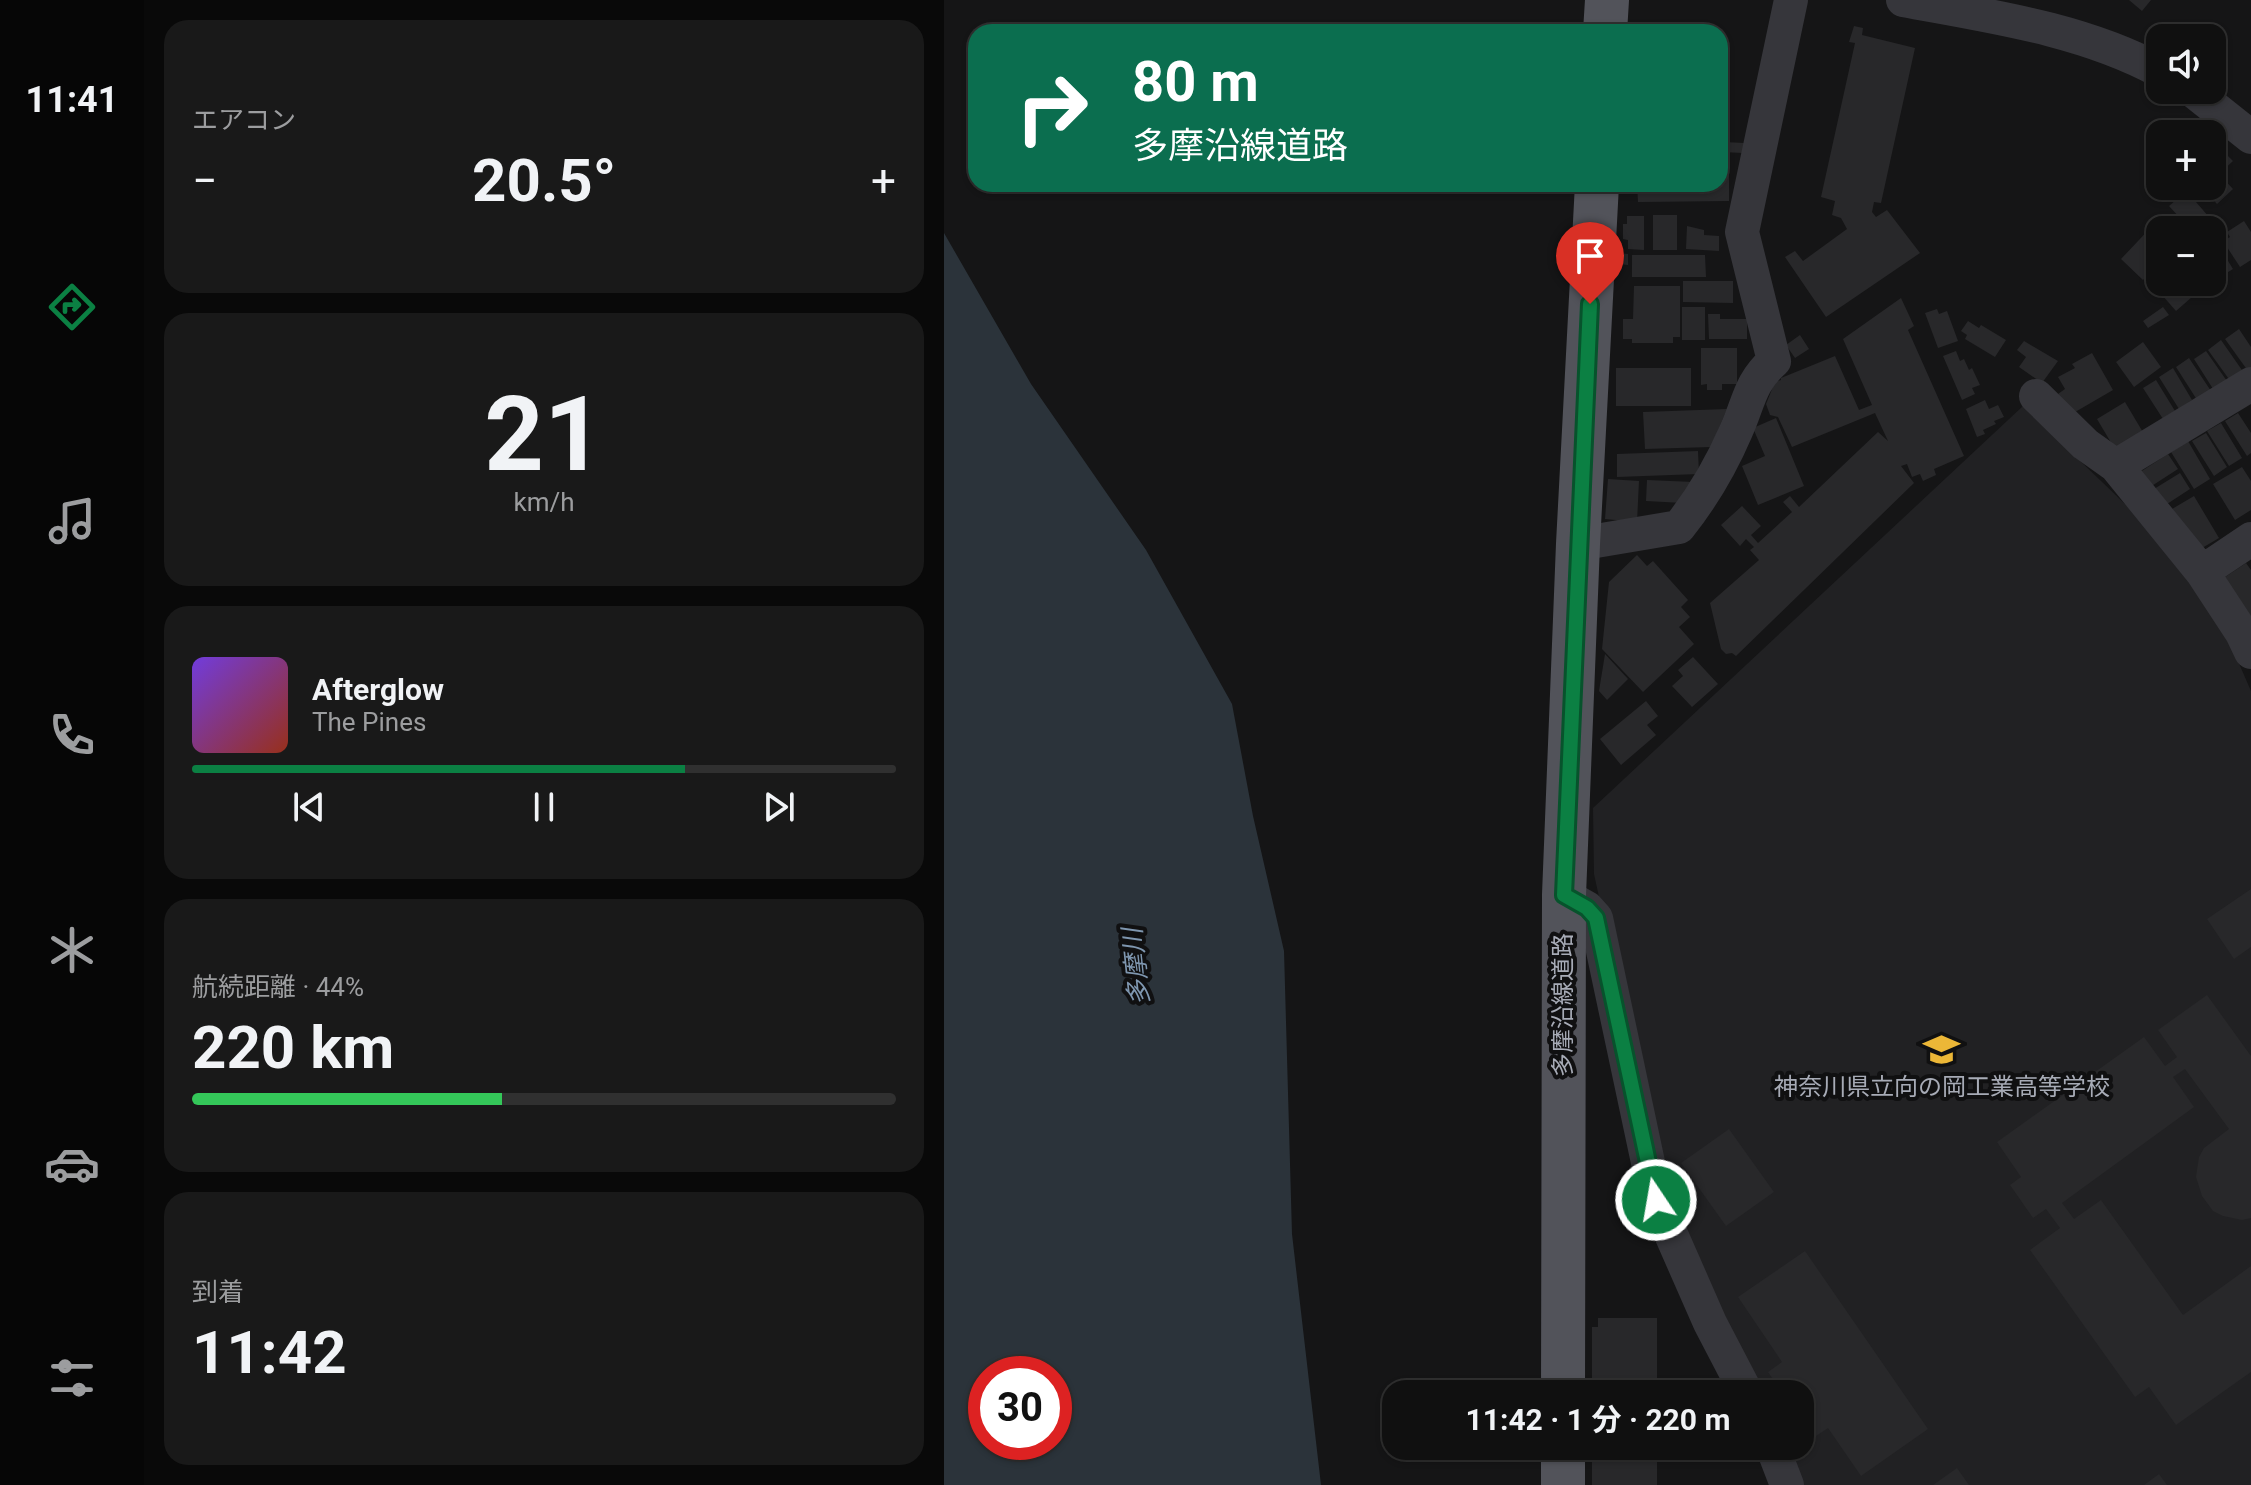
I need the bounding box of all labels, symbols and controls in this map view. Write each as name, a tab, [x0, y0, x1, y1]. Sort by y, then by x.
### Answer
map controls	[2146, 24, 2226, 296]
button: sound	[2146, 24, 2226, 104]
text: 80 m	[1132, 49, 1259, 115]
icon: right	[1000, 56, 1104, 160]
text: 11:41	[26, 79, 118, 121]
text: エアコン	[192, 105, 296, 135]
button: +	[2146, 120, 2226, 200]
text: 多摩沿線道路	[1132, 125, 1348, 167]
text: 20.5°	[472, 145, 616, 216]
text: −	[192, 155, 217, 207]
text: +	[871, 155, 896, 207]
button: −	[2146, 216, 2226, 296]
pin	[1556, 222, 1624, 304]
icon: arrive	[1568, 234, 1612, 278]
icon: directions	[44, 279, 100, 335]
text: 21	[484, 374, 604, 495]
text: km/h	[513, 487, 575, 517]
icon: music	[44, 493, 100, 549]
text: Afterglow	[312, 672, 444, 707]
icon: phone	[44, 707, 100, 763]
text: The Pines	[312, 707, 426, 737]
icon: previous	[287, 785, 331, 829]
icon: pause	[522, 785, 566, 829]
icon: next	[757, 785, 801, 829]
icon: climate	[44, 922, 100, 978]
water label: 多摩川	[1117, 924, 1155, 1007]
street label: 多摩沿線道路	[1549, 933, 1577, 1077]
text: 航続距離 · 44%	[192, 972, 364, 1002]
text: 220 km	[192, 1012, 394, 1083]
school or university icon: 神奈川県立向の岡工業高等学校	[1923, 1031, 1961, 1069]
place label: 神奈川県立向の岡工業高等学校	[1774, 1073, 2110, 1101]
icon: car	[44, 1136, 100, 1192]
position arrow	[1614, 1158, 1698, 1242]
text: 到着	[192, 1277, 244, 1307]
text: 11:42	[192, 1317, 347, 1388]
icon: filters	[44, 1350, 100, 1406]
speed limit sign: 30	[968, 1356, 1072, 1460]
text: 11:42 · 1 分 · 220 m	[1466, 1402, 1730, 1437]

